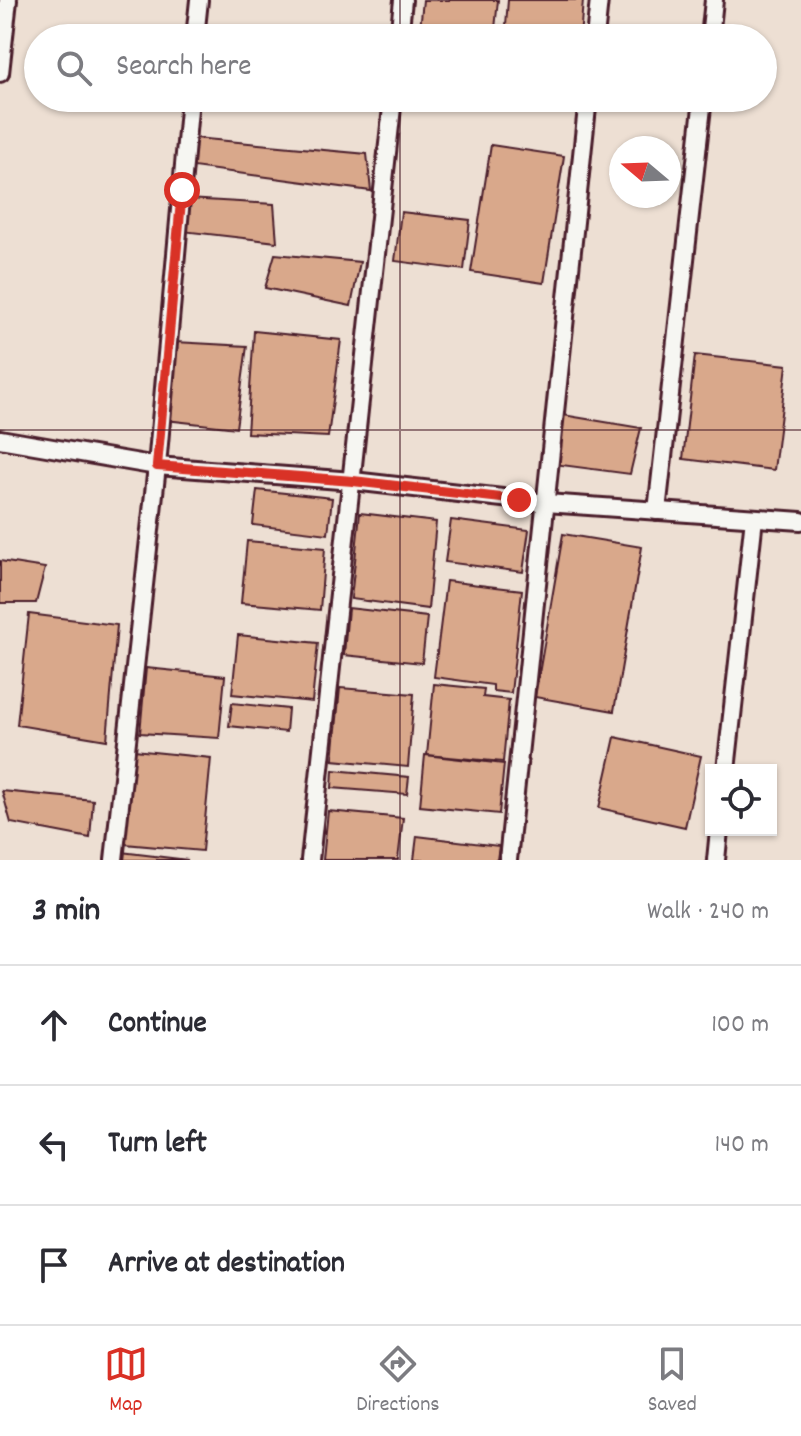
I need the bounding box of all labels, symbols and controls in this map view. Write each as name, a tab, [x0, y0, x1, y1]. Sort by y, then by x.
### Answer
search box	[24, 24, 777, 112]
icon: search	[52, 46, 96, 90]
text: Search here	[116, 47, 252, 90]
north arrow	[609, 136, 681, 208]
route start	[164, 172, 200, 208]
route end	[501, 482, 537, 518]
map controls	[705, 764, 777, 836]
button: locate	[705, 764, 777, 836]
text: 3 min	[32, 888, 100, 937]
text: Walk · 240 m	[647, 894, 769, 931]
icon: ahead	[32, 1003, 76, 1047]
text: Continue	[108, 1004, 207, 1047]
text: 100 m	[711, 1007, 769, 1044]
icon: left	[32, 1123, 76, 1167]
text: Turn left	[108, 1124, 207, 1167]
text: 140 m	[715, 1127, 769, 1164]
icon: arrive	[32, 1243, 76, 1287]
text: Arrive at destination	[108, 1244, 345, 1287]
tab: Map	[104, 1342, 148, 1421]
tab: Directions	[356, 1342, 440, 1421]
tab: Saved	[648, 1342, 697, 1421]

